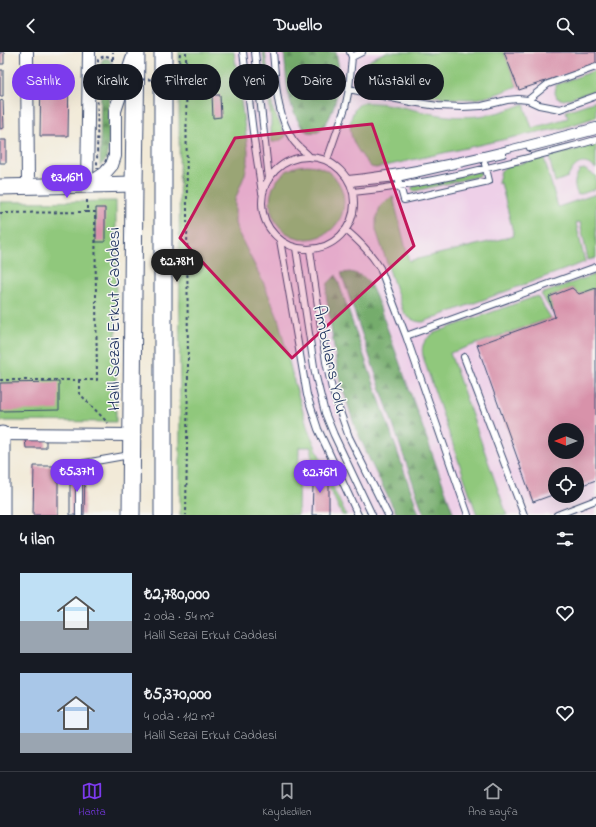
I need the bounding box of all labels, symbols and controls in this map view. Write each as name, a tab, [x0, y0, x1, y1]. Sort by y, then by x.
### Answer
text: Dwello	[274, 13, 322, 39]
icon: back	[20, 15, 42, 37]
icon: search	[554, 15, 576, 37]
chip: Satılık	[12, 64, 75, 100]
chip: Kiralık	[83, 64, 143, 100]
chip: Filtreler	[151, 64, 221, 100]
chip: Yeni	[229, 64, 279, 100]
chip: Daire	[287, 64, 346, 100]
chip: Müstakil ev	[354, 64, 444, 100]
pin: ₺3.16M	[34, 165, 100, 199]
text: ₺3.16M	[51, 168, 83, 187]
street label: Halil Sezai Erkut Caddesi	[102, 227, 128, 411]
pin: ₺2.78M	[144, 249, 210, 283]
text: ₺2.78M	[160, 252, 194, 271]
street label: Ambulans Yolu	[305, 303, 353, 416]
north arrow	[548, 423, 584, 459]
map controls	[548, 423, 584, 503]
pin: ₺5.37M	[44, 459, 110, 493]
pin: ₺2.76M	[287, 460, 353, 494]
text: ₺5.37M	[59, 462, 95, 481]
text: ₺2.76M	[303, 463, 337, 482]
button: locate	[548, 467, 584, 503]
text: 4 ilan	[20, 527, 55, 552]
icon: filters	[554, 528, 576, 550]
text: ₺2,780,000	[144, 582, 210, 607]
icon: home	[52, 589, 100, 637]
icon: heart	[554, 602, 576, 624]
text: 2 oda · 54 m²	[144, 607, 214, 626]
text: Halil Sezai Erkut Caddesi	[144, 626, 277, 645]
text: ₺5,370,000	[144, 682, 211, 707]
icon: home	[52, 689, 100, 737]
icon: heart	[554, 702, 576, 724]
text: 4 oda · 112 m²	[144, 707, 215, 726]
text: Halil Sezai Erkut Caddesi	[144, 726, 277, 745]
tab: Harita	[78, 780, 106, 820]
tab: Kaydedilen	[262, 780, 311, 820]
tab: Ana sayfa	[468, 780, 518, 820]

